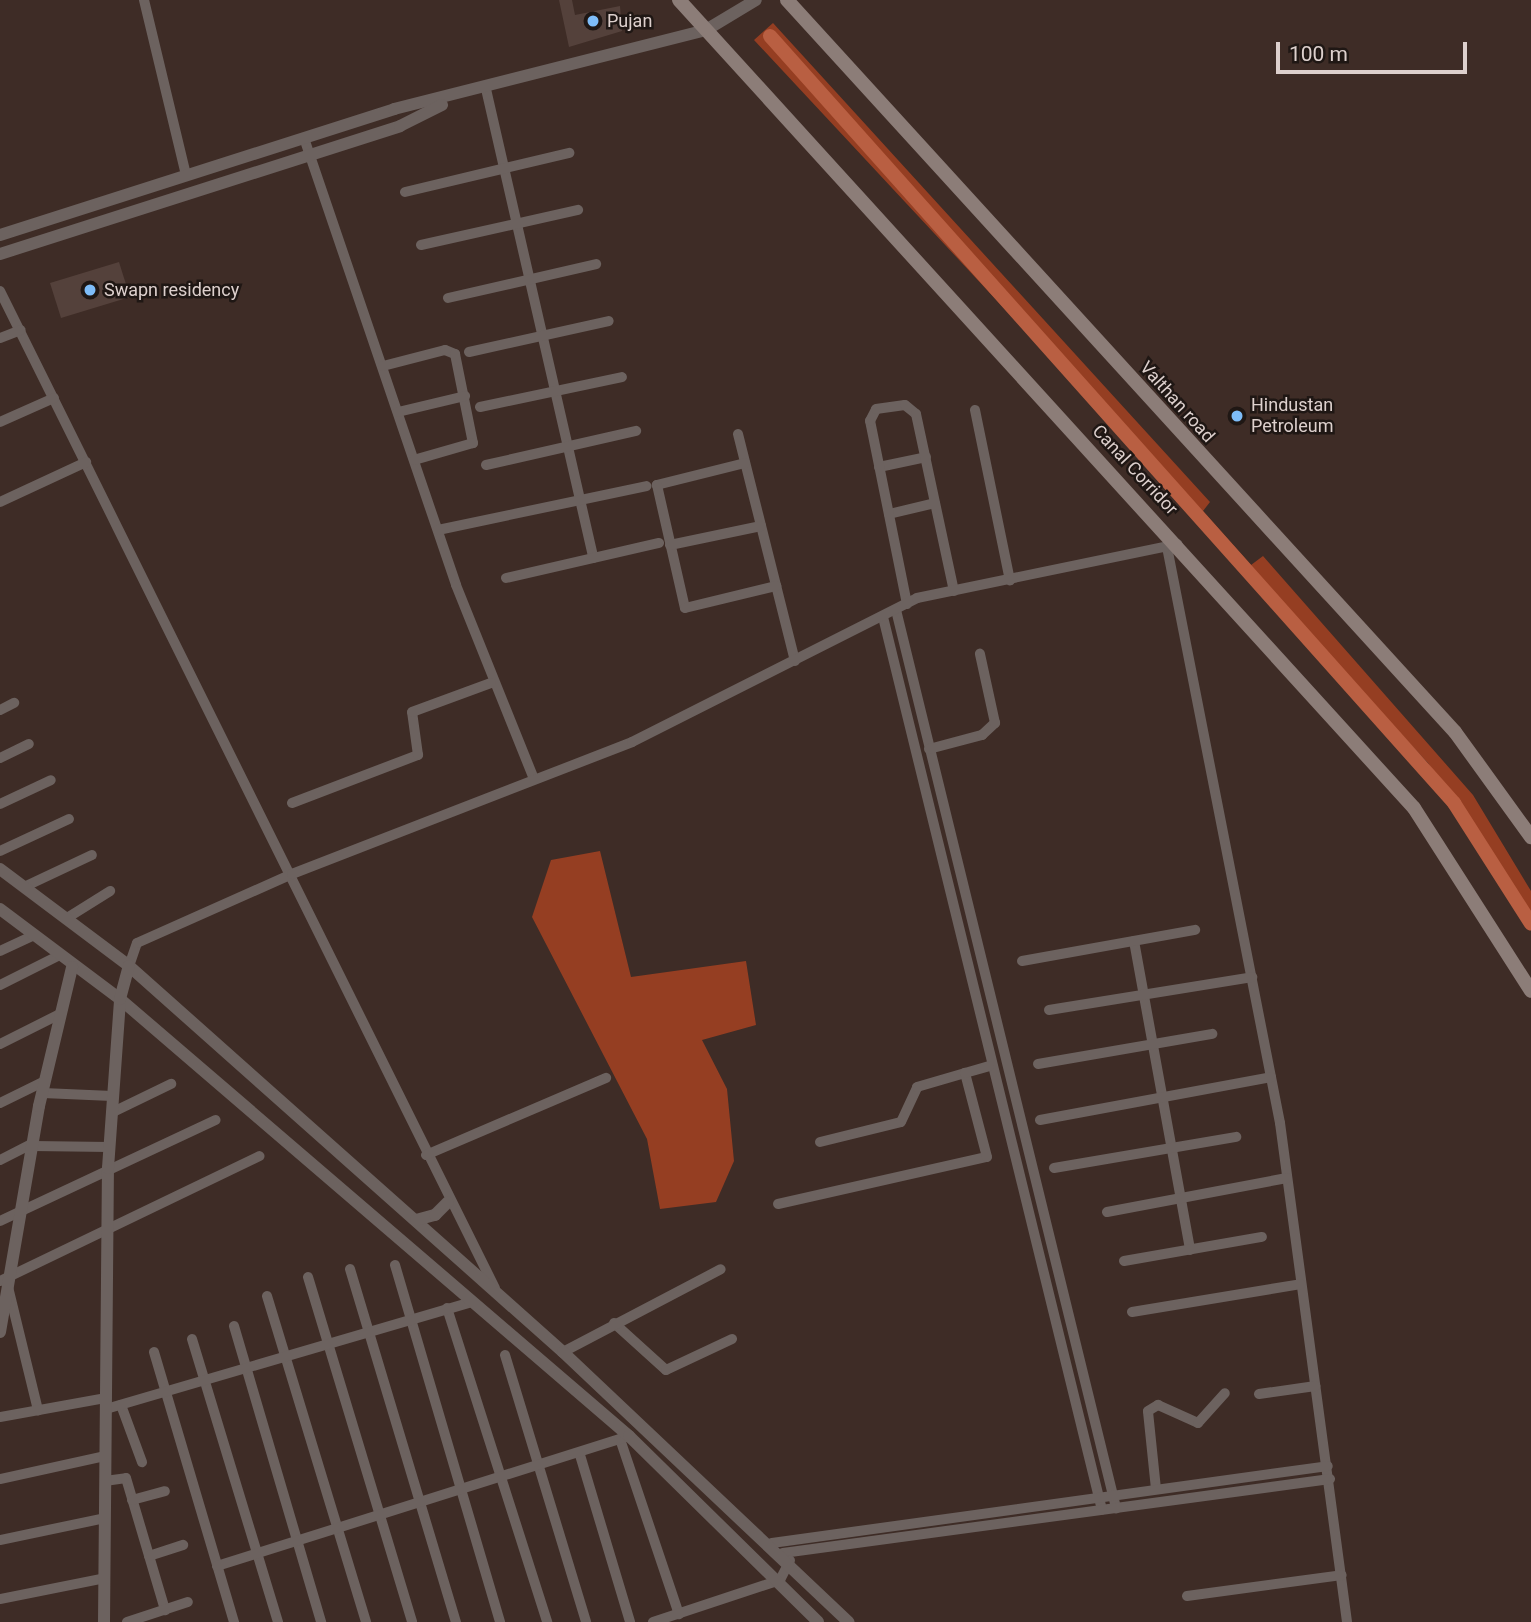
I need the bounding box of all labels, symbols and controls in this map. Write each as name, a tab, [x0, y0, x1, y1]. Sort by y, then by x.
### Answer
place label: Pujan	[607, 10, 652, 32]
marker: Pujan	[585, 13, 601, 29]
scale bar	[1279, 28, 1470, 72]
text: 100 m	[1289, 42, 1348, 66]
place label: Swapn residency	[104, 279, 239, 301]
marker: Swapn residency	[82, 282, 98, 298]
street label: Valthan road	[1135, 357, 1219, 447]
place label: Hindustan Petroleum	[1251, 395, 1333, 438]
marker: Hindustan Petroleum	[1229, 408, 1245, 424]
street label: Canal Corridor	[1088, 421, 1182, 519]

